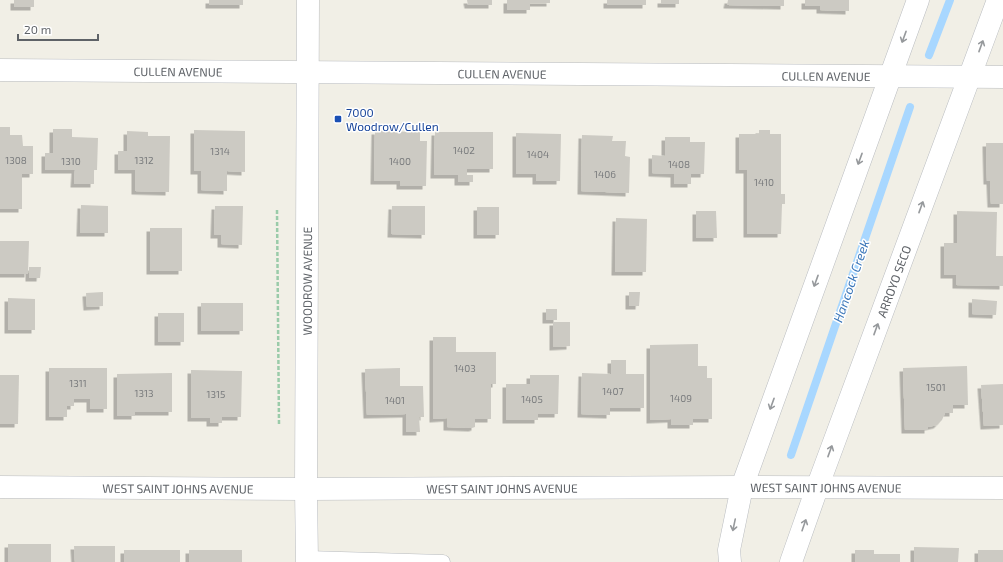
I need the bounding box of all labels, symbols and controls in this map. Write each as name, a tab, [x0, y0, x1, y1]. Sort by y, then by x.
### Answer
scale bar	[18, 16, 98, 42]
text: 20 m	[24, 22, 51, 36]
one-way arrow	[900, 30, 908, 42]
one-way arrow	[978, 41, 986, 53]
street label: CULLEN AVENUE	[133, 64, 223, 79]
street label: CULLEN AVENUE	[457, 66, 547, 81]
street label: CULLEN AVENUE	[781, 68, 871, 83]
place label: 7000 Woodrow/Cullen	[346, 105, 439, 133]
marker: 7000 Woodrow/Cullen	[333, 114, 343, 124]
house number: 1402	[453, 144, 475, 156]
house number: 1314	[210, 145, 230, 157]
house number: 1404	[527, 148, 549, 160]
one-way arrow	[856, 152, 863, 165]
house number: 1308	[5, 154, 27, 166]
house number: 1312	[134, 154, 154, 166]
house number: 1310	[61, 155, 81, 167]
house number: 1400	[389, 155, 411, 167]
house number: 1408	[668, 158, 690, 170]
house number: 1406	[594, 168, 616, 180]
house number: 1410	[754, 176, 774, 188]
one-way arrow	[918, 202, 926, 214]
street label: WOODROW AVENUE	[300, 226, 314, 335]
water label: Hancock Creek	[829, 237, 873, 324]
street label: ARROYO SECO	[874, 243, 913, 319]
one-way arrow	[812, 275, 819, 288]
one-way arrow	[873, 323, 880, 336]
house number: 1403	[454, 362, 476, 374]
house number: 1311	[69, 377, 87, 389]
house number: 1501	[926, 381, 946, 393]
house number: 1407	[602, 385, 624, 397]
house number: 1313	[134, 387, 154, 399]
house number: 1315	[207, 388, 225, 400]
house number: 1409	[670, 392, 692, 404]
house number: 1405	[521, 393, 543, 405]
house number: 1401	[385, 394, 405, 406]
one-way arrow	[768, 397, 776, 409]
one-way arrow	[827, 445, 835, 457]
street label: WEST SAINT JOHNS AVENUE	[750, 480, 902, 495]
street label: WEST SAINT JOHNS AVENUE	[102, 481, 254, 496]
street label: WEST SAINT JOHNS AVENUE	[426, 481, 578, 495]
one-way arrow	[730, 518, 738, 531]
one-way arrow	[801, 519, 808, 532]

